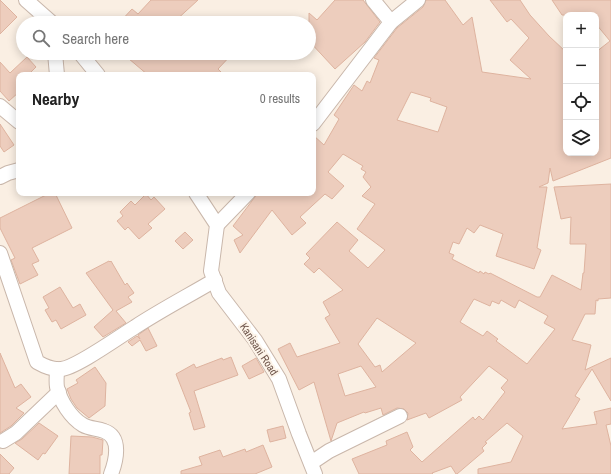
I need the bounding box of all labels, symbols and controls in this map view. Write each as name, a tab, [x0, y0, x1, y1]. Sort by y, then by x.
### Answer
map controls	[563, 12, 599, 156]
button: +	[563, 12, 599, 48]
search box	[16, 16, 316, 60]
icon: search	[30, 27, 52, 49]
text: Search here	[62, 28, 129, 49]
button: −	[563, 48, 599, 84]
button: locate	[563, 84, 599, 120]
text: Nearby	[32, 87, 79, 110]
text: 0 results	[260, 90, 300, 107]
button: layers	[563, 120, 599, 156]
street label: Kanisani Road	[237, 320, 281, 378]

